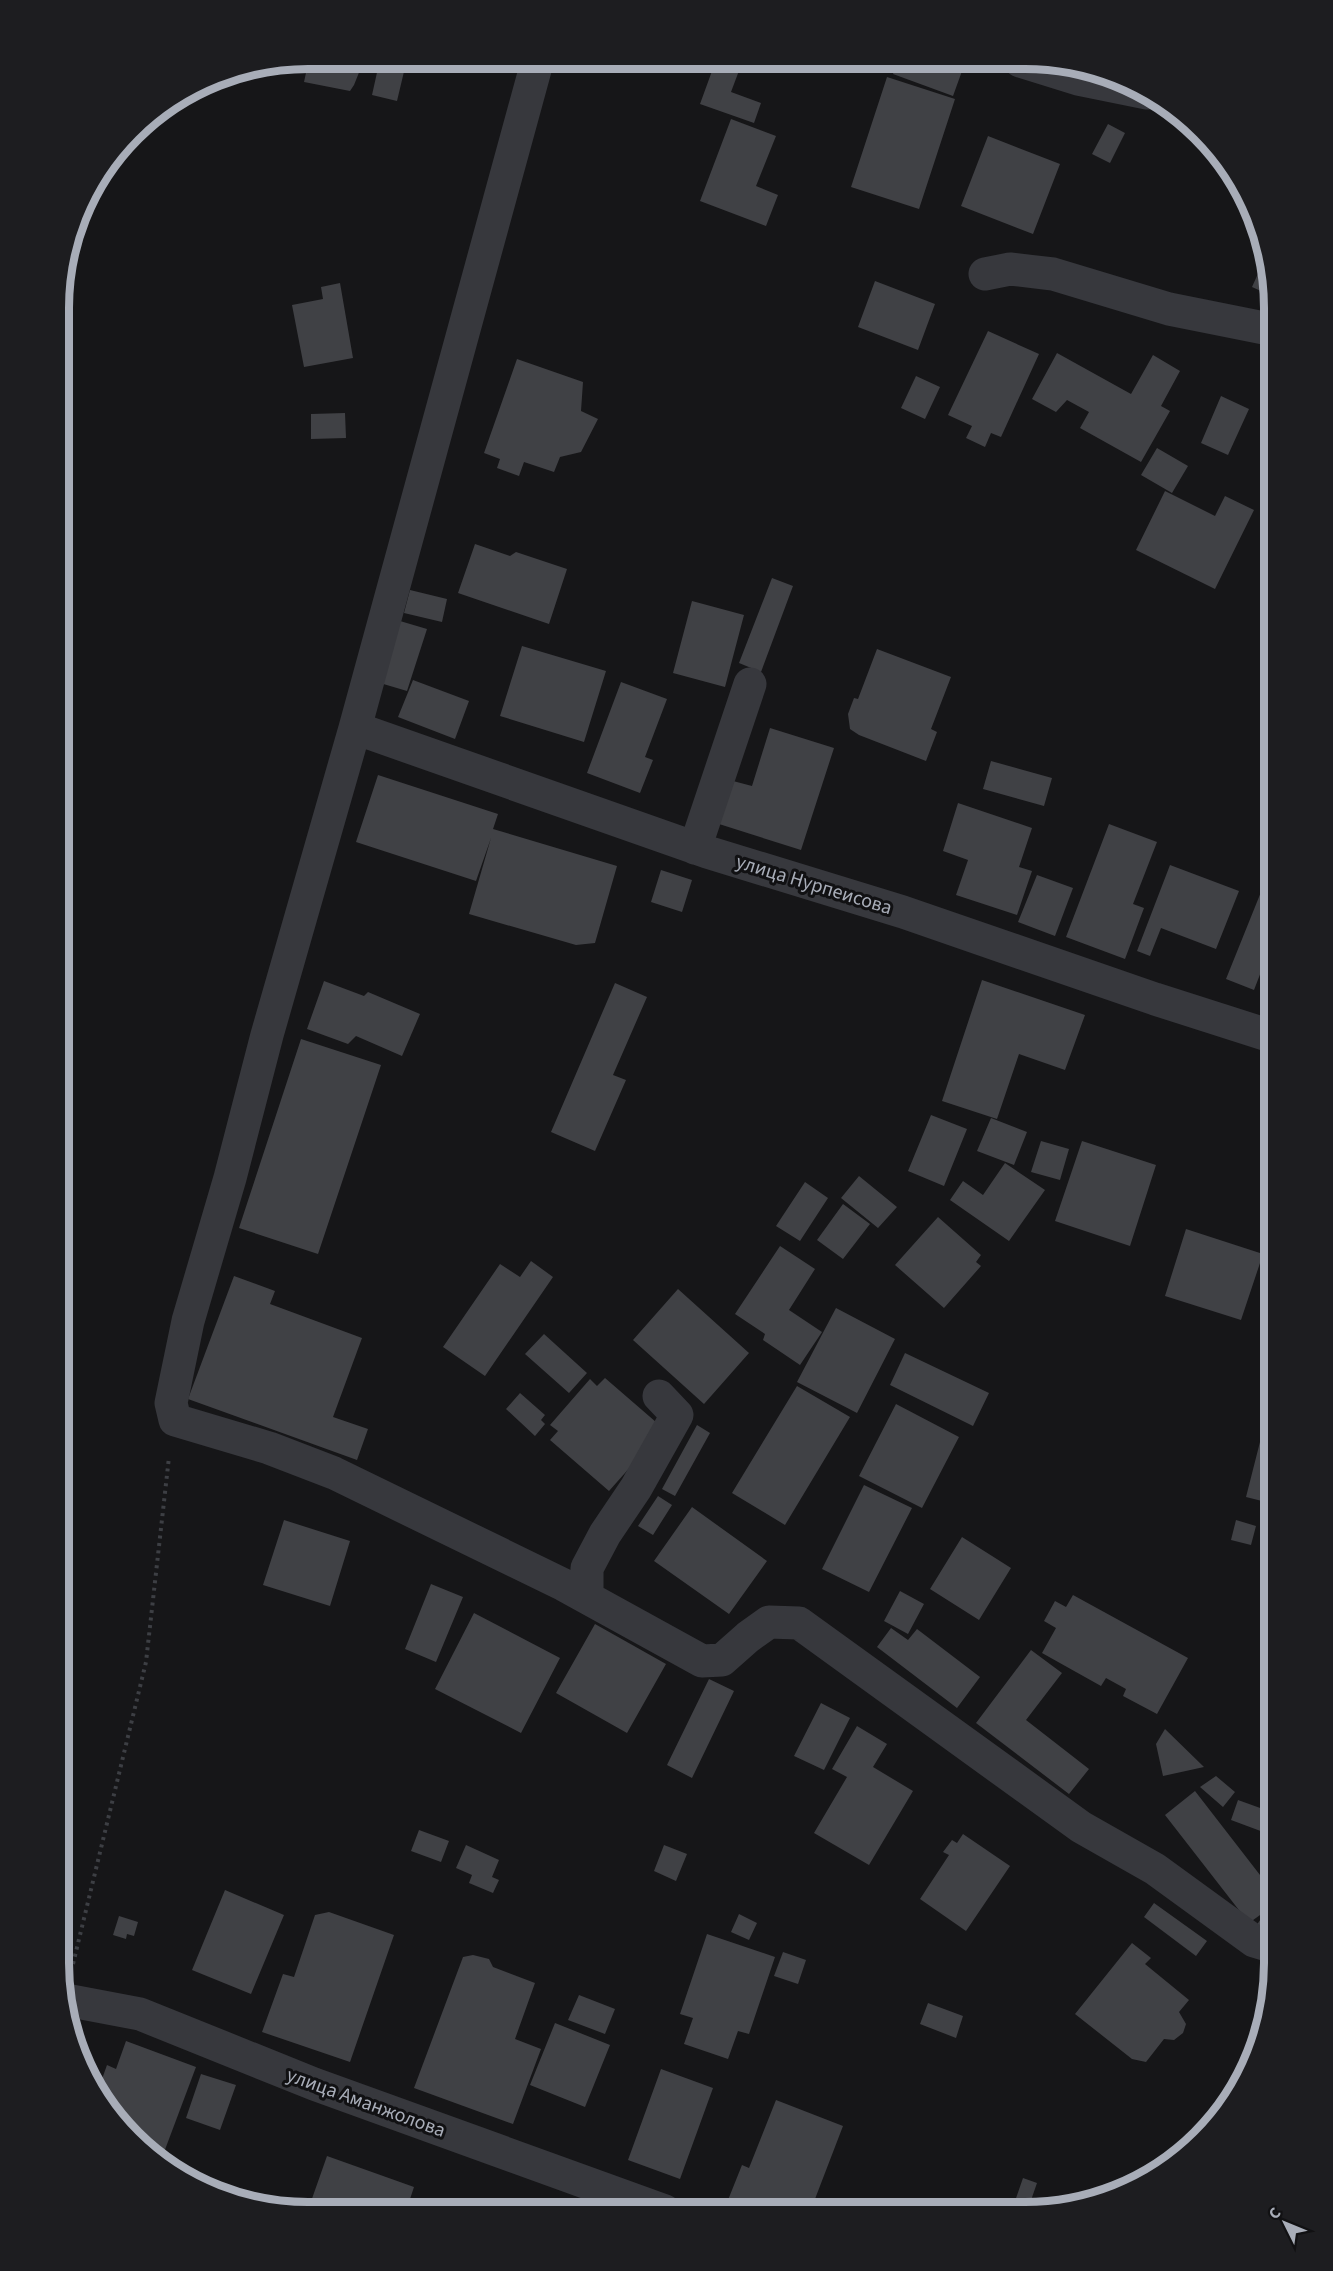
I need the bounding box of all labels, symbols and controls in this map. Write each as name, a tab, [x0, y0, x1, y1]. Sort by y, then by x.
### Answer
street label: улица Нурпеисова	[732, 848, 896, 922]
street label: улица Аманжолова	[283, 2061, 449, 2145]
north arrow	[1255, 2193, 1315, 2253]
text: С	[1264, 2203, 1286, 2224]

